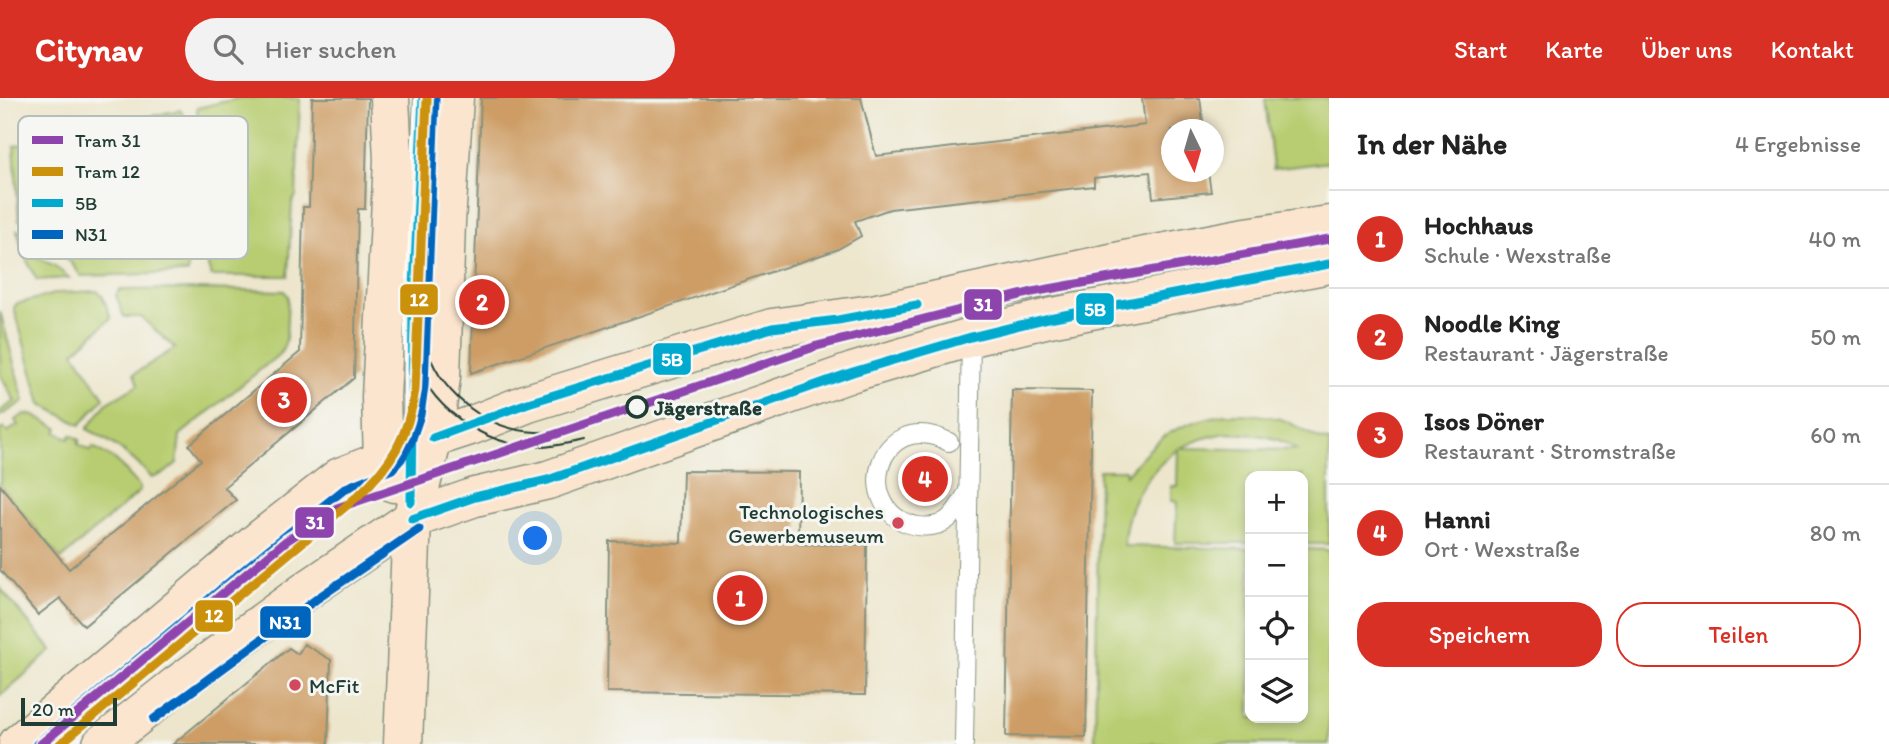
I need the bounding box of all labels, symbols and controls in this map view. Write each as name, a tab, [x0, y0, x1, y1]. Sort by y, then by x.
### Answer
search box	[185, 18, 675, 81]
text: Citynav	[35, 30, 143, 69]
icon: search	[209, 30, 247, 68]
text: Hier suchen	[265, 33, 396, 65]
text: Start	[1454, 35, 1507, 64]
text: Karte	[1545, 35, 1603, 64]
text: Über uns	[1641, 35, 1733, 64]
text: Kontakt	[1771, 35, 1854, 64]
legend	[18, 116, 248, 259]
north arrow	[1161, 119, 1224, 182]
text: In der Nähe	[1357, 125, 1507, 162]
text: Tram 31	[75, 129, 141, 152]
text: 4 Ergebnisse	[1735, 130, 1861, 158]
text: Tram 12	[75, 160, 140, 183]
text: 5B	[75, 192, 97, 215]
text: Hochhaus	[1424, 209, 1533, 241]
text: N31	[75, 223, 107, 246]
text: 1	[1375, 225, 1385, 253]
text: 40 m	[1808, 225, 1861, 253]
text: Schule · Wexstraße	[1424, 241, 1611, 269]
pin: 2	[459, 276, 505, 328]
line badge: 12	[399, 283, 439, 316]
text: 12	[410, 288, 428, 311]
line badge: 31	[963, 288, 1003, 321]
line badge: 5B	[1075, 292, 1115, 326]
text: 31	[973, 293, 993, 316]
text: 5B	[1084, 298, 1106, 321]
text: Noodle King	[1424, 307, 1560, 339]
text: 2	[1374, 323, 1386, 351]
text: 50 m	[1810, 323, 1861, 351]
text: Restaurant · Jägerstraße	[1424, 339, 1669, 367]
line badge: 5B	[652, 342, 692, 376]
text: 5B	[661, 348, 683, 371]
pin: 3	[261, 374, 307, 426]
place label: Jägerstraße	[653, 395, 762, 421]
marker: Jägerstraße	[626, 396, 648, 418]
text: Isos Döner	[1424, 405, 1544, 437]
text: 3	[1374, 421, 1386, 449]
text: 60 m	[1810, 421, 1861, 449]
text: Restaurant · Stromstraße	[1424, 437, 1676, 465]
pin: 4	[902, 453, 948, 505]
map controls	[1245, 471, 1308, 723]
button: +	[1245, 471, 1308, 534]
place label: Technologisches Gewerbemuseum	[728, 499, 884, 548]
text: Hanni	[1424, 503, 1491, 535]
line badge: 31	[294, 506, 335, 539]
text: 31	[305, 511, 325, 534]
marker: Technologisches Gewerbemuseum	[890, 515, 906, 531]
text: 4	[1373, 519, 1387, 547]
text: 80 m	[1810, 519, 1861, 547]
your location	[518, 521, 552, 555]
button: −	[1245, 534, 1308, 597]
text: Ort · Wexstraße	[1424, 535, 1580, 563]
pin: 1	[717, 572, 763, 624]
button: locate	[1245, 597, 1308, 660]
line badge: 12	[194, 599, 234, 633]
button: Speichern	[1357, 602, 1602, 667]
button: Teilen	[1616, 602, 1861, 667]
text: 12	[205, 604, 223, 627]
line badge: N31	[259, 605, 312, 639]
text: N31	[269, 611, 301, 634]
button: layers	[1245, 660, 1308, 723]
place label: McFit	[309, 673, 360, 698]
marker: McFit	[287, 677, 303, 693]
scale bar	[21, 695, 117, 727]
text: 20 m	[32, 698, 74, 721]

